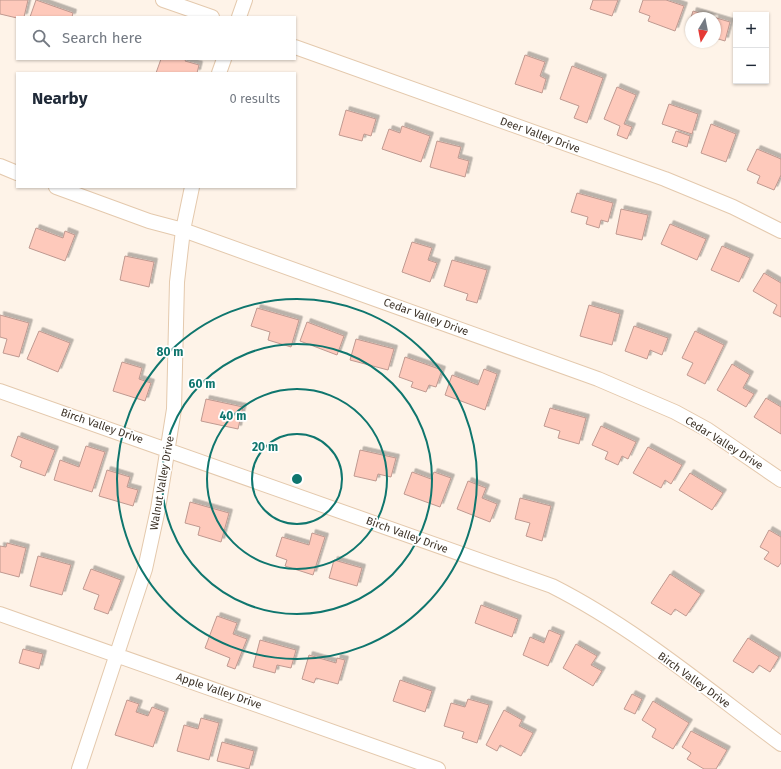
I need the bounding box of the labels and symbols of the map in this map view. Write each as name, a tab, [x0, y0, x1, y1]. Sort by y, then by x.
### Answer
north arrow	[685, 12, 721, 48]
street label: Deer Valley Drive	[498, 114, 582, 156]
street label: Cedar Valley Drive	[382, 296, 470, 338]
text: 80 m	[157, 345, 183, 359]
text: 60 m	[189, 377, 215, 391]
street label: Birch Valley Drive	[59, 406, 145, 446]
text: 40 m	[220, 409, 246, 423]
street label: Cedar Valley Drive	[683, 414, 765, 472]
street label: Walnut Valley Drive	[147, 435, 177, 531]
text: 20 m	[252, 440, 278, 454]
centre of rings	[290, 472, 304, 486]
street label: Birch Valley Drive	[364, 514, 450, 556]
street label: Birch Valley Drive	[655, 649, 733, 711]
street label: Apple Valley Drive	[175, 670, 263, 712]

